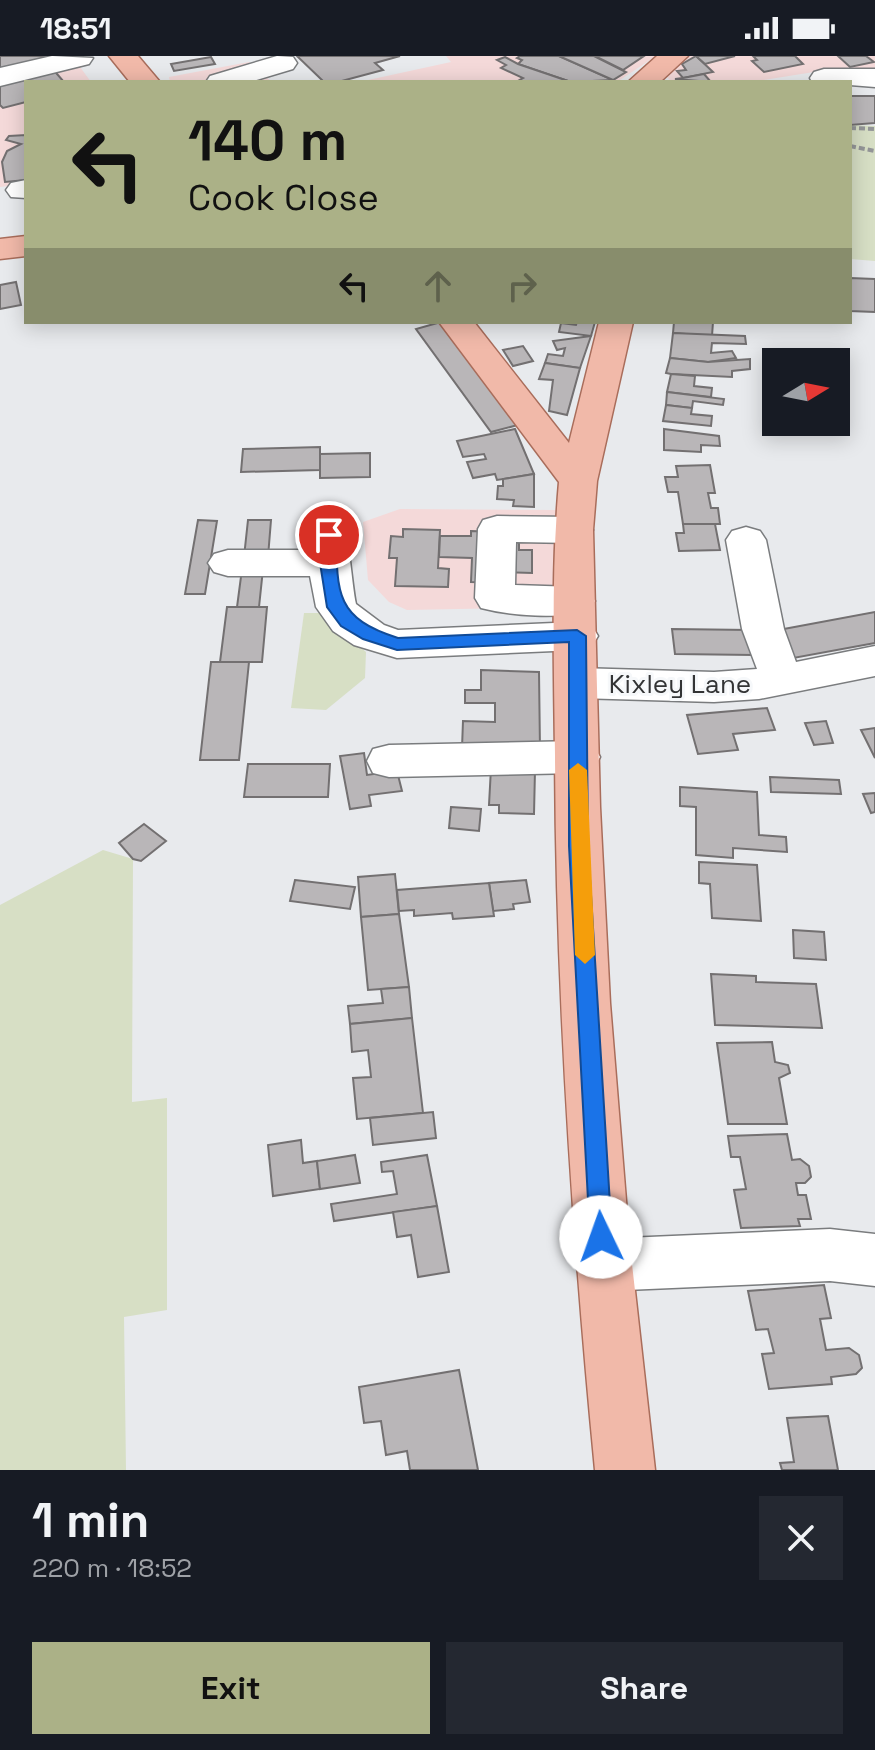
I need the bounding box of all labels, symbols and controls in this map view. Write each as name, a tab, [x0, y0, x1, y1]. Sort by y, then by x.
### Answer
text: 18:51	[40, 9, 112, 48]
text: 140 m	[188, 105, 347, 176]
icon: left	[56, 112, 160, 216]
text: Cook Close	[188, 175, 379, 221]
icon: left	[332, 264, 376, 308]
icon: ahead	[416, 264, 460, 308]
icon: right	[500, 264, 544, 308]
north arrow	[762, 348, 850, 436]
map controls	[762, 348, 850, 436]
pin	[295, 501, 363, 569]
icon: arrive	[307, 513, 351, 557]
street label: Kixley Lane	[609, 667, 751, 701]
position arrow	[559, 1195, 643, 1279]
text: 1 min	[32, 1490, 149, 1551]
button: close	[759, 1496, 843, 1580]
text: 220 m · 18:52	[32, 1551, 192, 1585]
button: Exit	[32, 1642, 430, 1734]
button: Share	[446, 1642, 843, 1734]

